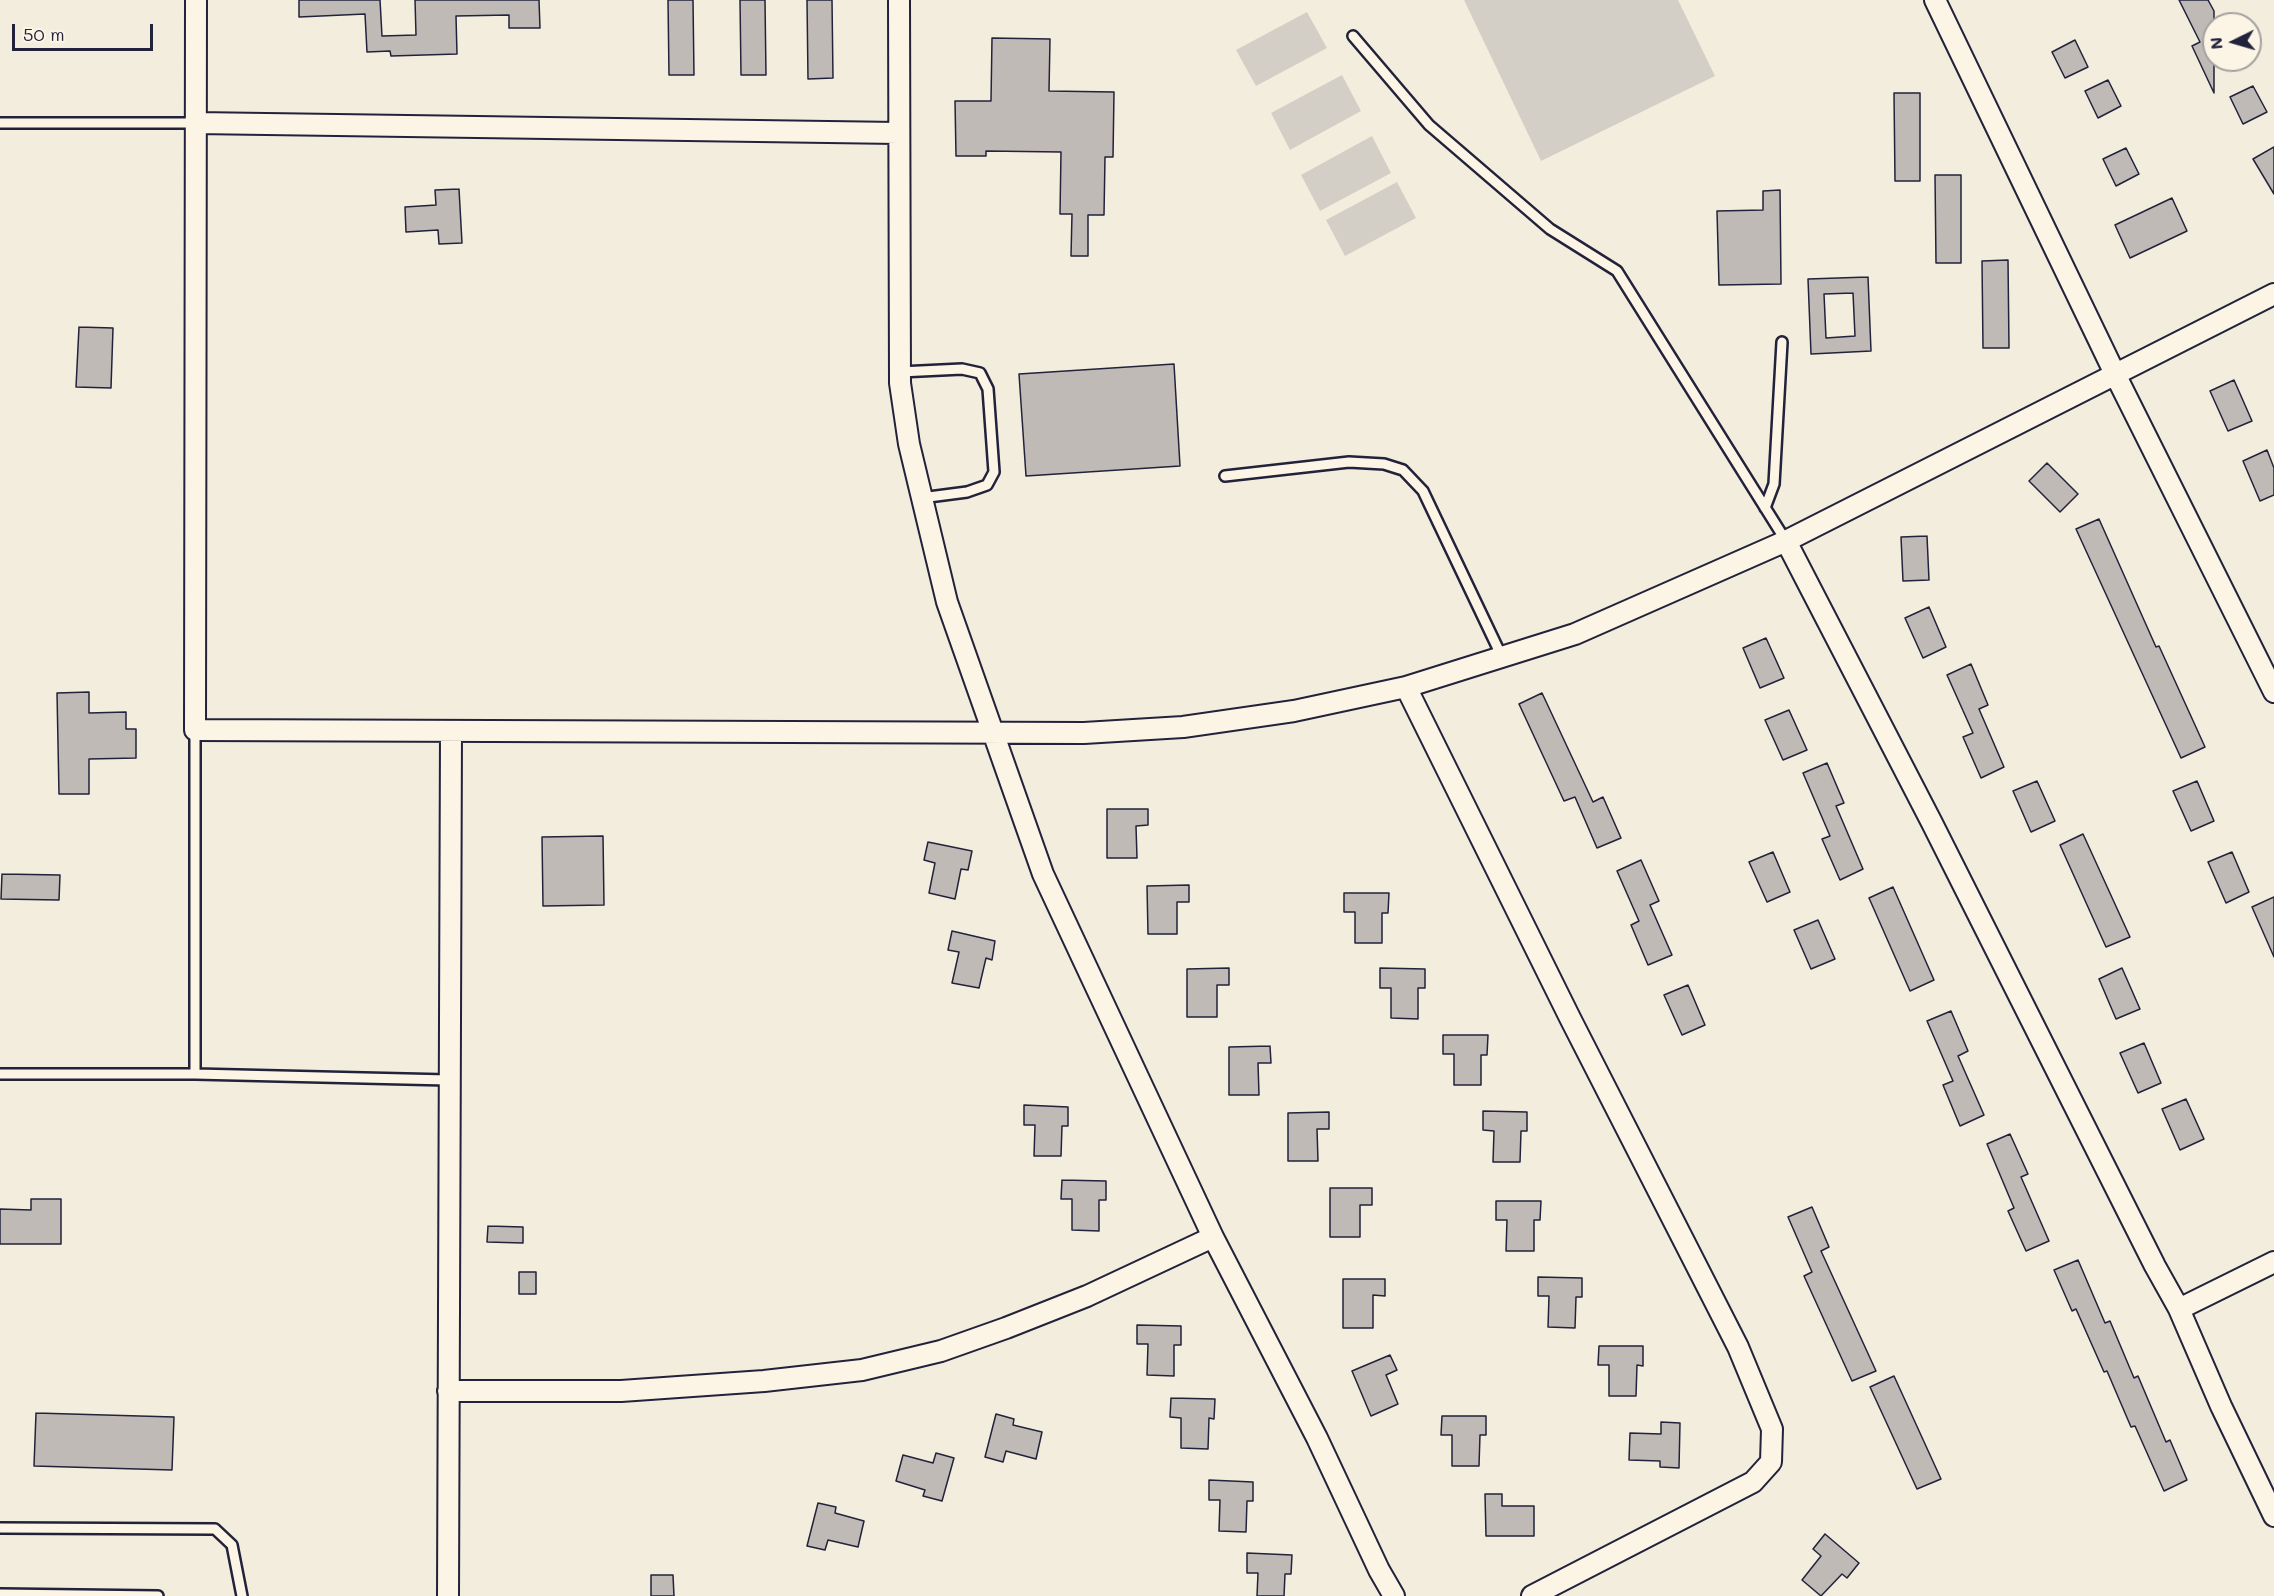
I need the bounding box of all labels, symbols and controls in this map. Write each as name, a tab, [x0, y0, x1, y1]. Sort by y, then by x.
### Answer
scale bar	[15, 12, 156, 50]
north arrow	[2202, 12, 2262, 72]
text: 50 m	[23, 22, 65, 46]
text: N	[2205, 36, 2227, 50]

